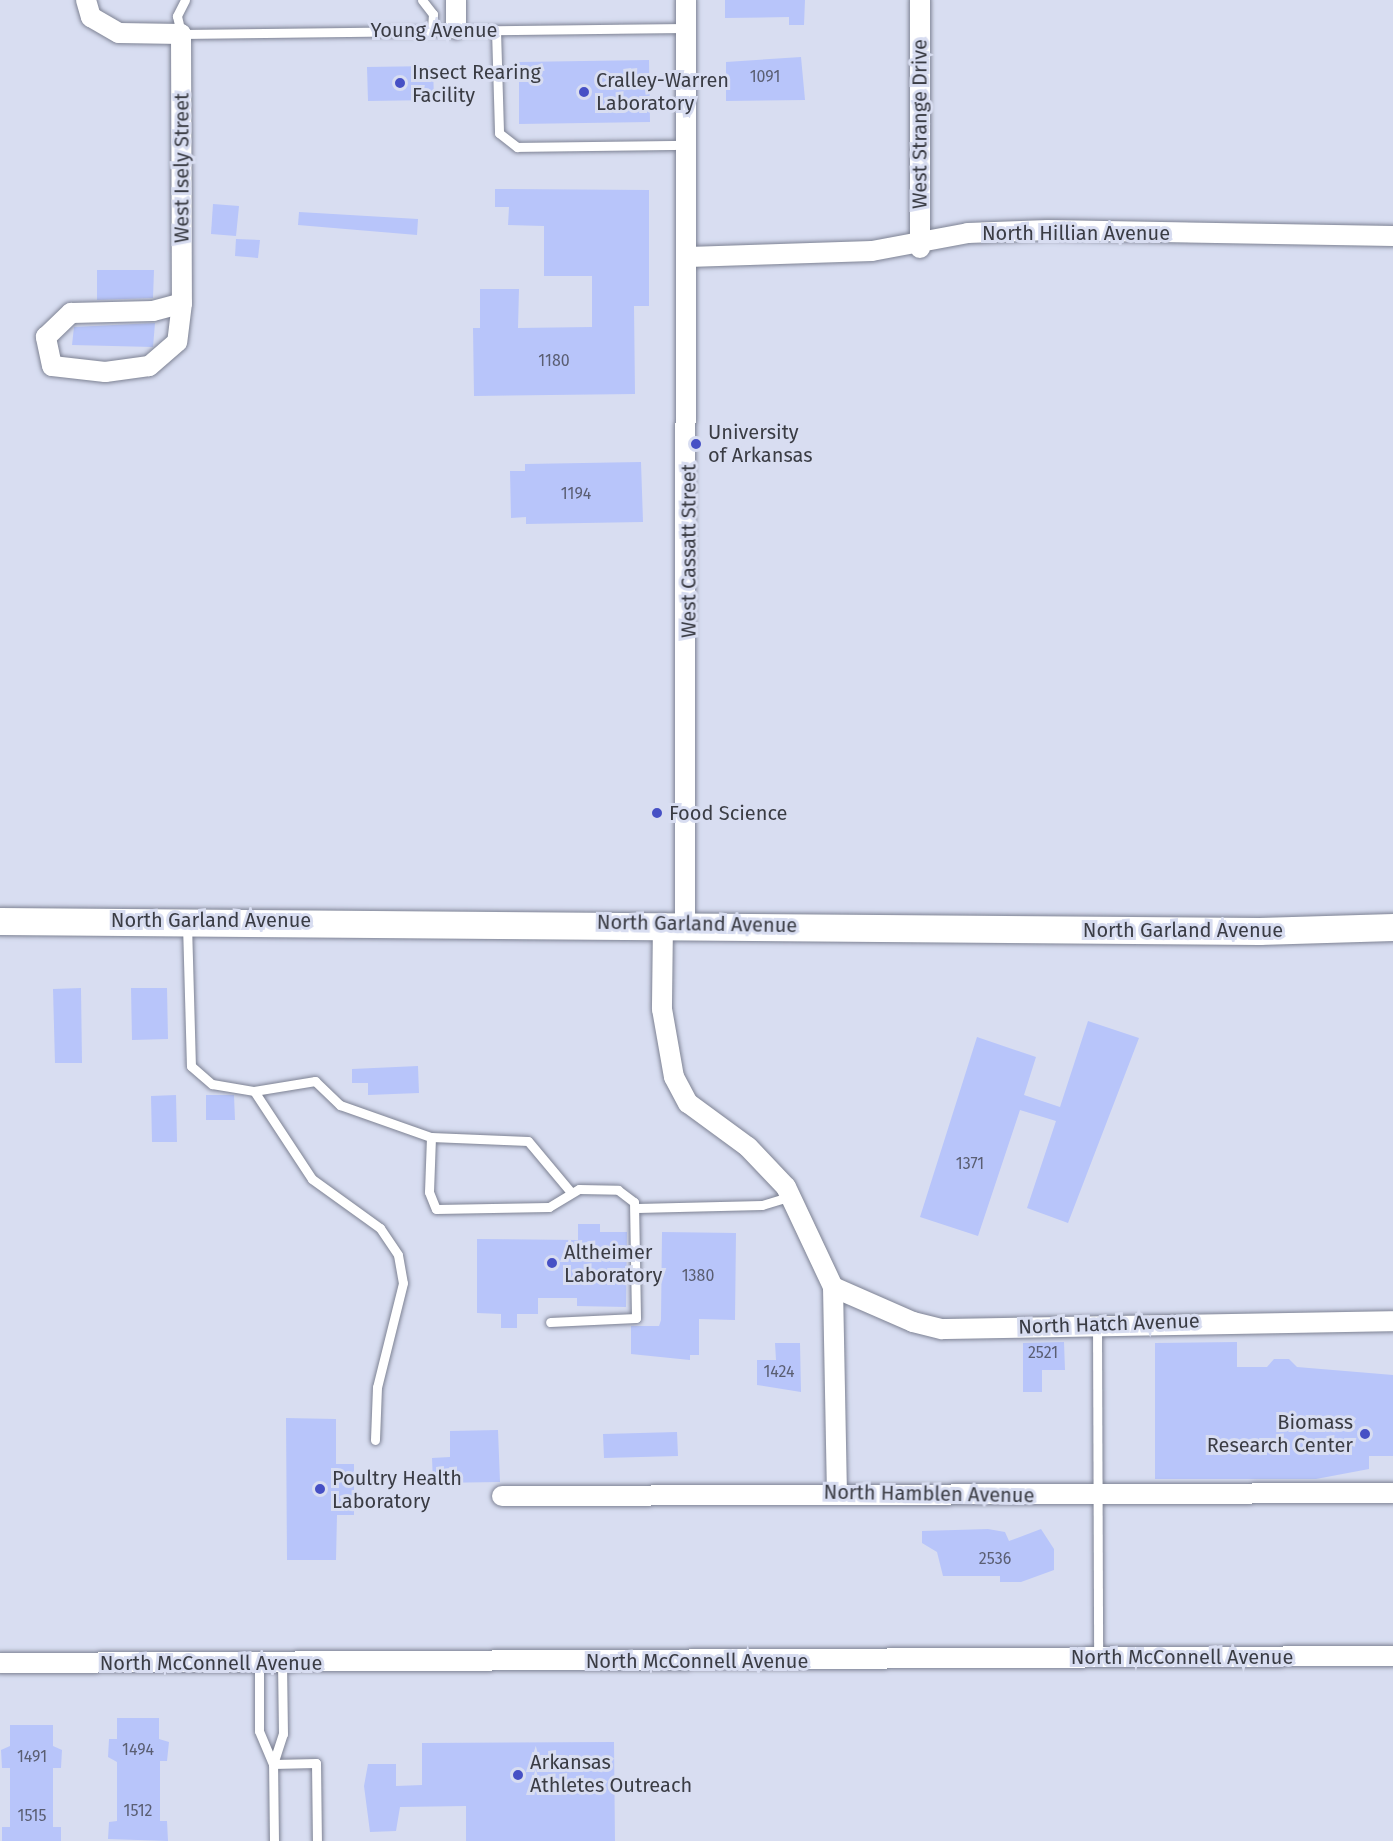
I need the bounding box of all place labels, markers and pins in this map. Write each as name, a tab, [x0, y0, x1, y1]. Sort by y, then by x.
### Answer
place label: Insect Rearing Facility	[412, 60, 541, 107]
place label: Cralley-Warren Laboratory	[596, 68, 729, 115]
marker: Insect Rearing Facility	[393, 76, 407, 90]
marker: Cralley-Warren Laboratory	[577, 85, 591, 99]
place label: University of Arkansas	[708, 420, 813, 467]
marker: University of Arkansas	[689, 437, 703, 451]
place label: Food Science	[669, 801, 788, 825]
marker: Food Science	[650, 806, 664, 820]
place label: Altheimer Laboratory	[564, 1240, 662, 1287]
marker: Altheimer Laboratory	[545, 1256, 559, 1270]
place label: Biomass Research Center	[1207, 1410, 1353, 1457]
marker: Biomass Research Center	[1358, 1427, 1372, 1441]
place label: Poultry Health Laboratory	[332, 1466, 462, 1513]
marker: Poultry Health Laboratory	[313, 1482, 327, 1496]
place label: Arkansas Athletes Outreach	[530, 1751, 692, 1798]
marker: Arkansas Athletes Outreach	[511, 1768, 525, 1782]

